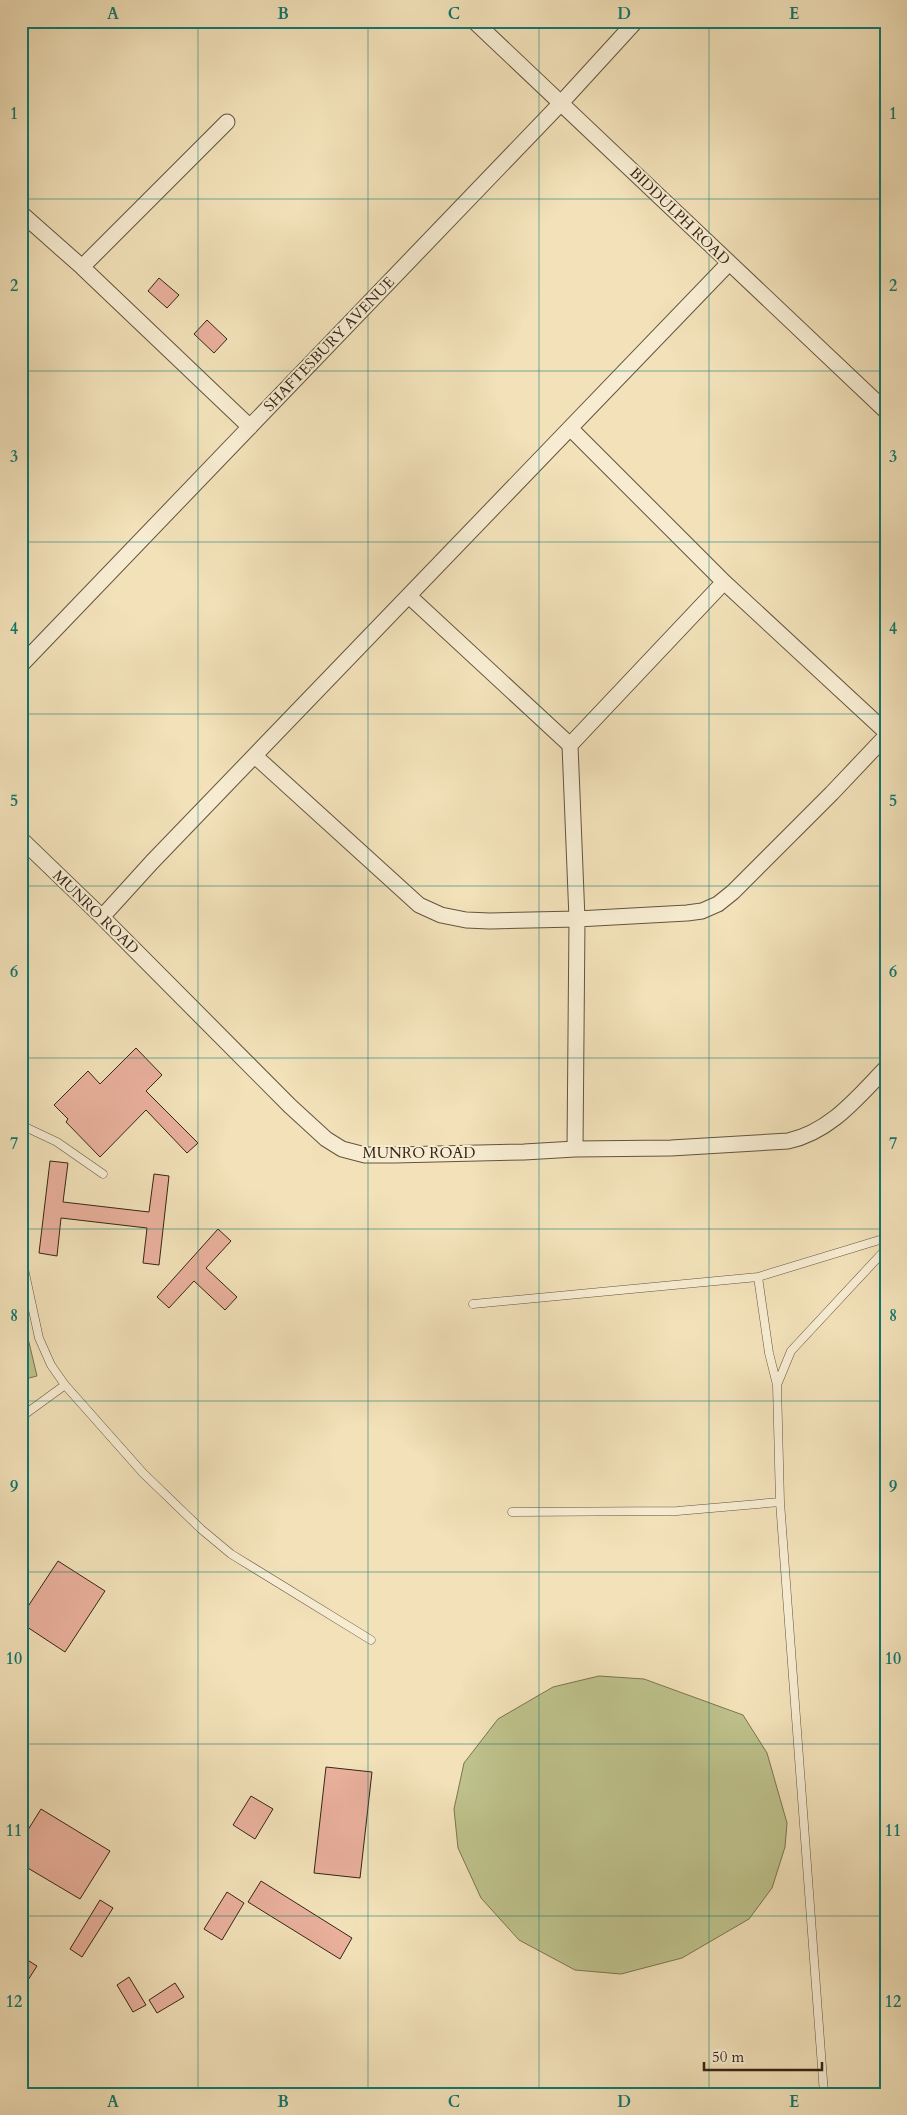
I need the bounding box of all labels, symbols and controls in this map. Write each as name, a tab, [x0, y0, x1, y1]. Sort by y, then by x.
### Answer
text: A	[107, 3, 119, 25]
text: B	[277, 3, 289, 25]
text: C	[448, 3, 460, 25]
text: D	[617, 3, 631, 25]
text: E	[789, 3, 799, 25]
text: 1	[10, 103, 18, 125]
text: 1	[889, 103, 897, 125]
street label: BIDDULPH ROAD	[625, 163, 735, 269]
street label: SHAFTESBURY AVENUE	[259, 272, 399, 416]
text: 2	[10, 275, 18, 297]
text: 2	[889, 275, 897, 297]
text: 3	[10, 446, 18, 468]
text: 3	[889, 446, 897, 468]
text: 4	[10, 618, 18, 640]
text: 4	[889, 618, 897, 640]
text: 5	[10, 790, 18, 812]
text: 5	[889, 790, 897, 812]
street label: MUNRO ROAD	[48, 866, 144, 958]
text: 6	[10, 961, 18, 983]
text: 6	[889, 961, 897, 983]
text: 7	[10, 1133, 18, 1155]
text: 7	[889, 1133, 897, 1155]
street label: MUNRO ROAD	[363, 1143, 475, 1163]
text: 8	[10, 1305, 18, 1327]
text: 8	[889, 1305, 897, 1327]
text: 9	[10, 1476, 18, 1498]
text: 9	[889, 1476, 897, 1498]
text: 10	[6, 1648, 22, 1670]
text: 10	[885, 1648, 901, 1670]
text: 11	[6, 1820, 22, 1842]
text: 11	[885, 1820, 901, 1842]
text: 12	[6, 1991, 22, 2013]
text: 12	[885, 1991, 901, 2013]
scale bar	[704, 2040, 822, 2072]
text: 50 m	[712, 2047, 744, 2067]
text: A	[107, 2091, 119, 2113]
text: B	[277, 2091, 289, 2113]
text: C	[448, 2091, 460, 2113]
text: D	[617, 2091, 631, 2113]
text: E	[789, 2091, 799, 2113]

